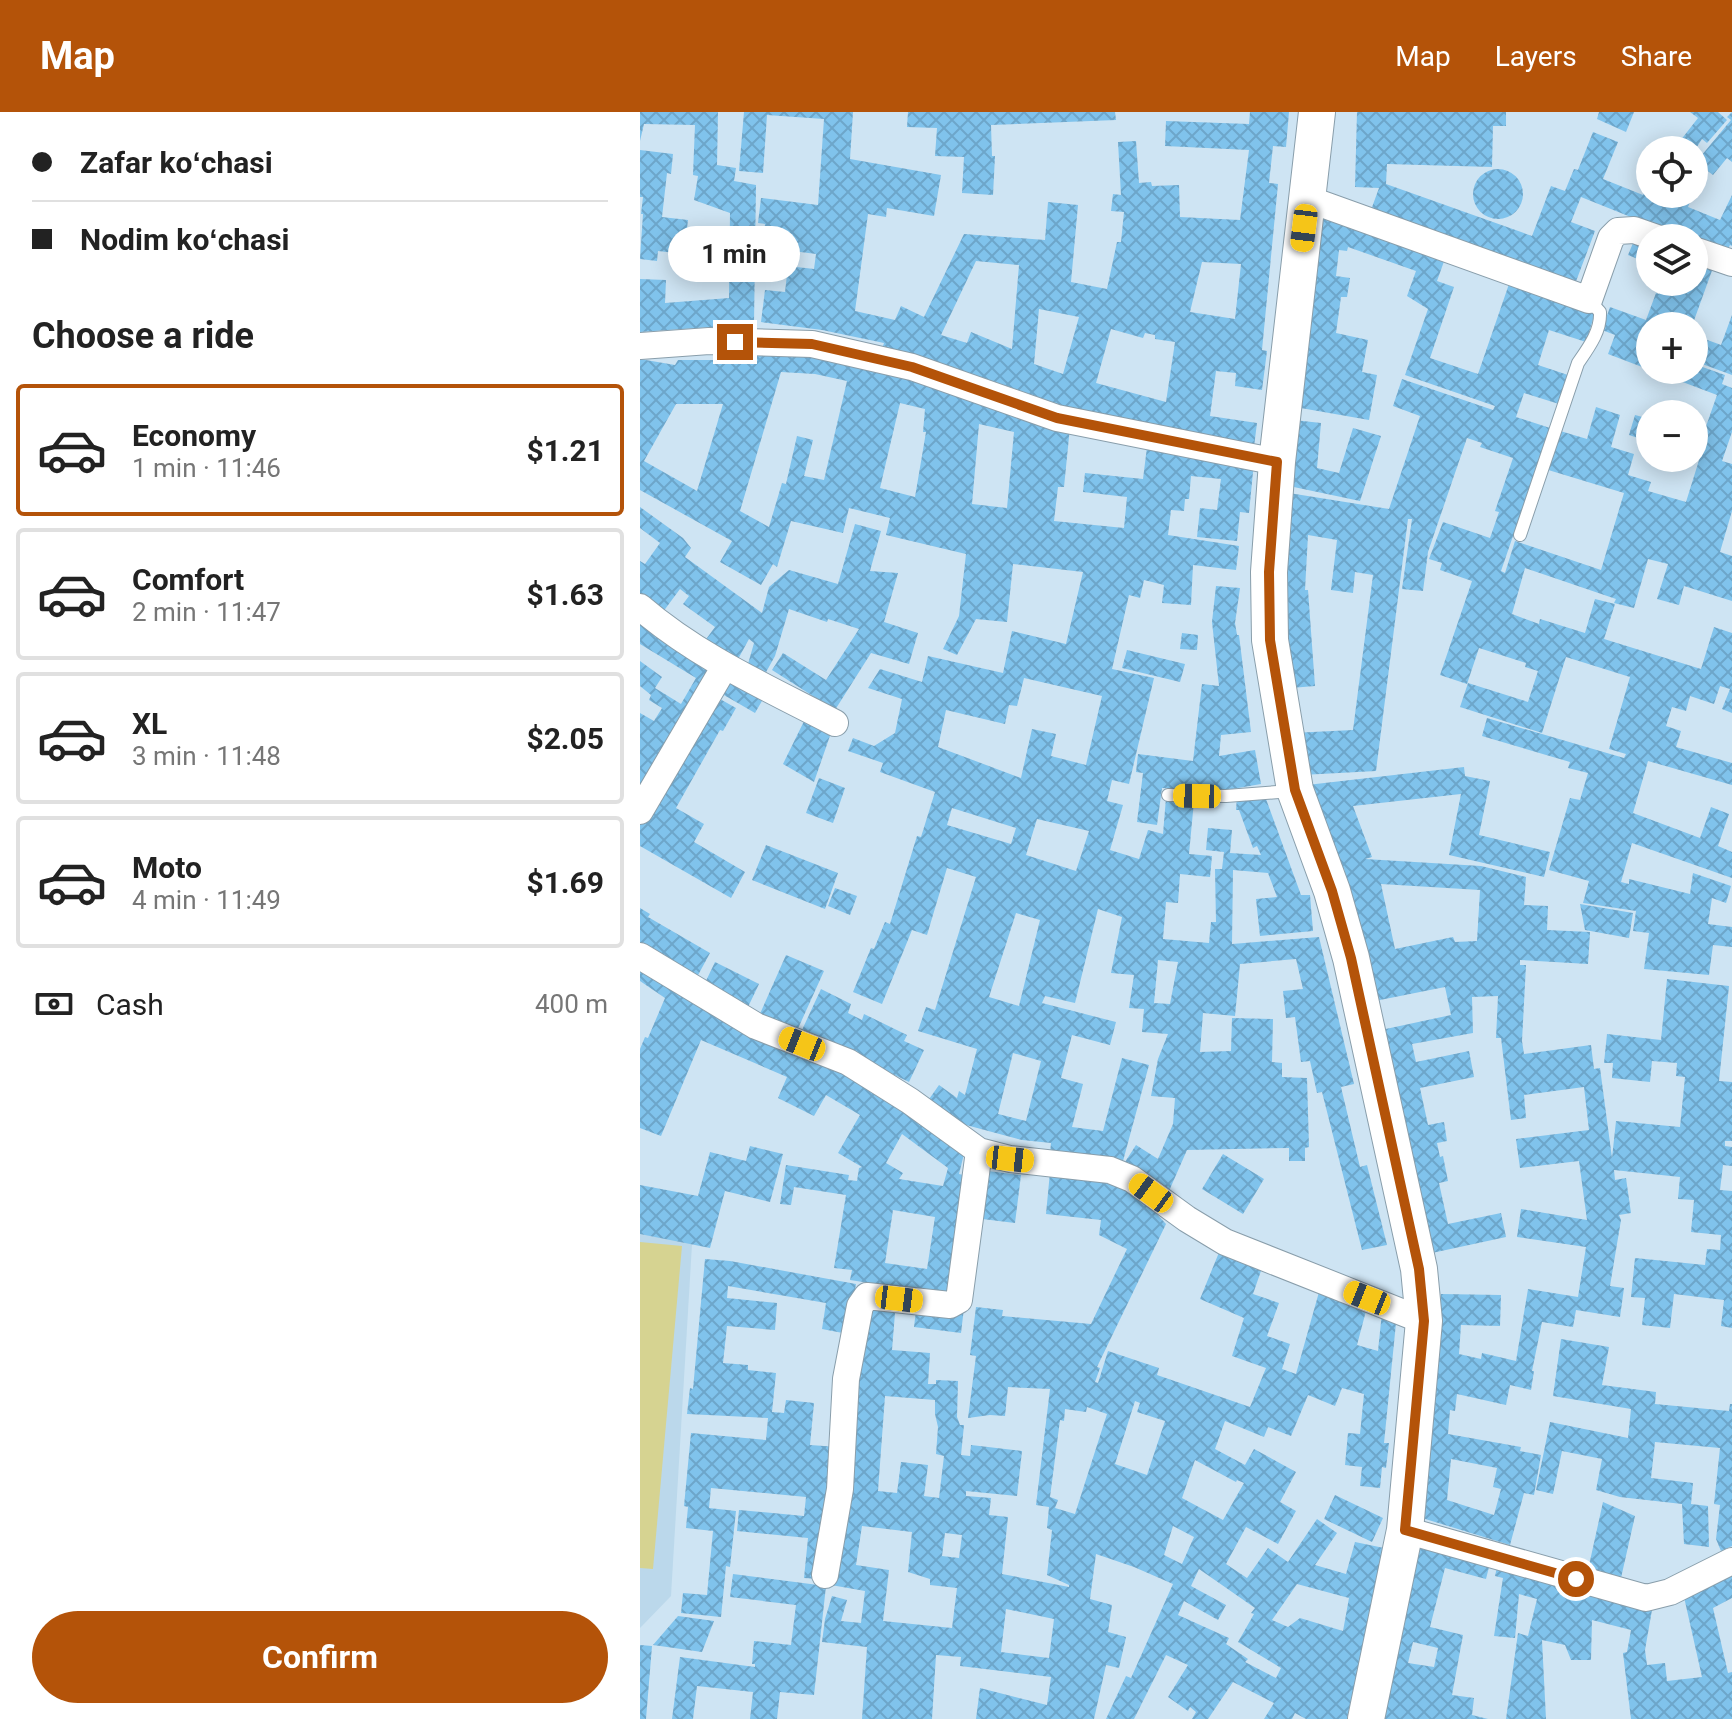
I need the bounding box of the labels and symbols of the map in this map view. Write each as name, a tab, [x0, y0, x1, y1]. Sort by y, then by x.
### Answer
car	[1289, 203, 1319, 253]
callout: 1 min	[669, 226, 801, 282]
route end	[717, 324, 753, 360]
car	[1173, 784, 1221, 808]
car	[775, 1024, 829, 1064]
car	[985, 1145, 1035, 1173]
car	[1125, 1169, 1177, 1217]
car	[1340, 1278, 1394, 1318]
car	[874, 1284, 924, 1314]
route start	[1558, 1561, 1594, 1597]

